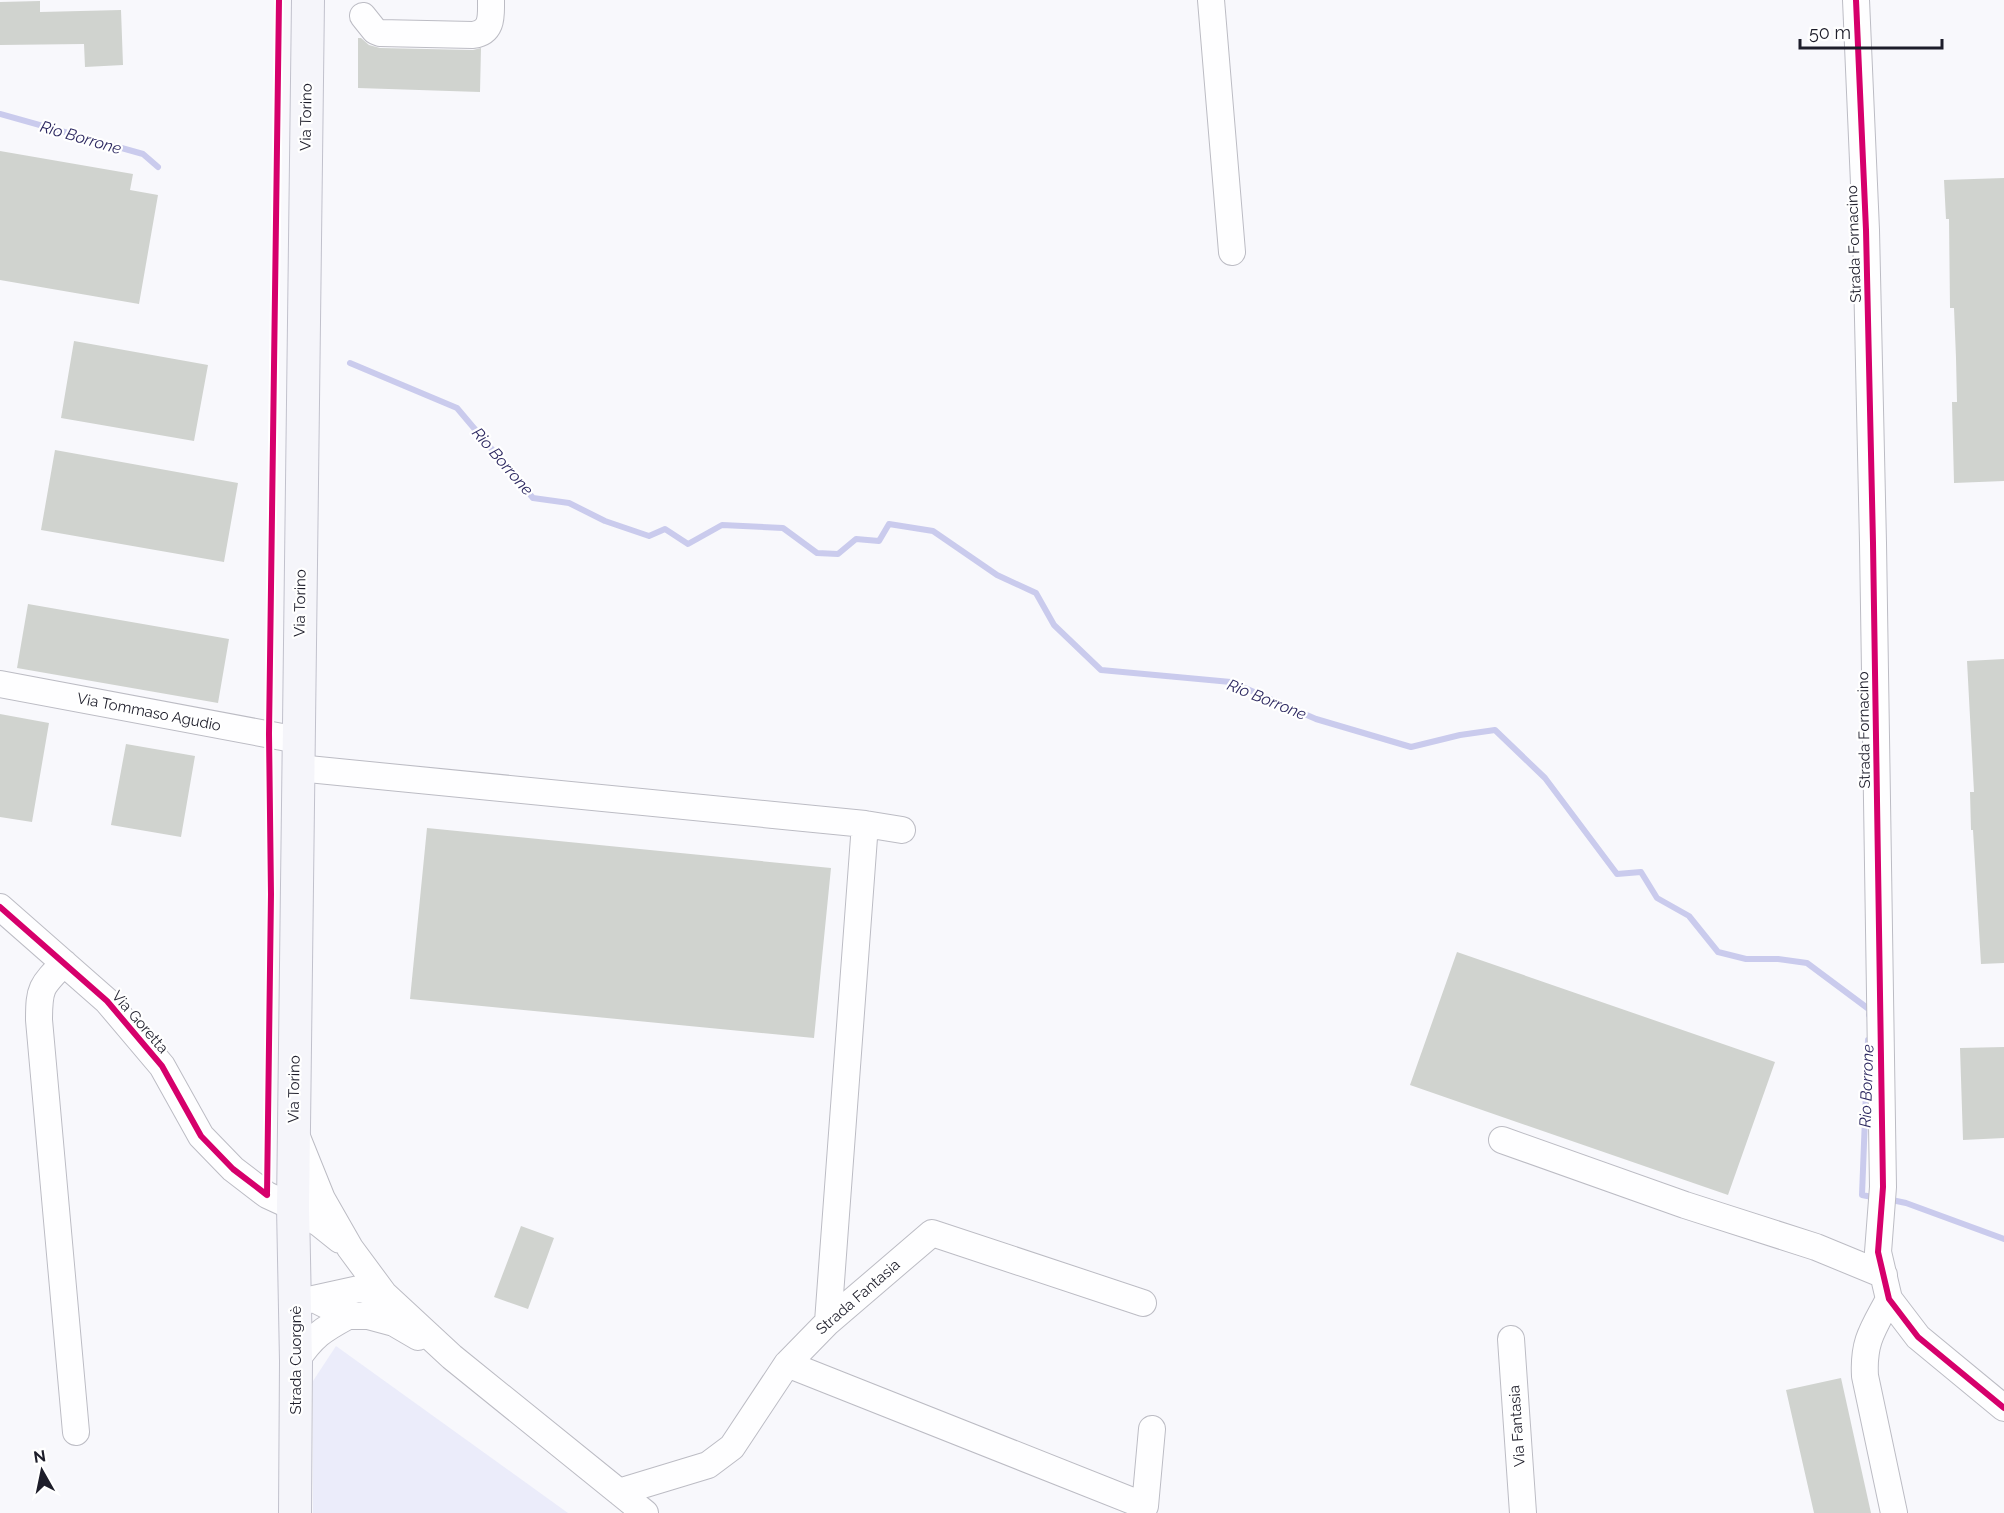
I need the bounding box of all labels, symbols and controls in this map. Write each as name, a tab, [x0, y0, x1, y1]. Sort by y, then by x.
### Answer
scale bar	[1800, 12, 1942, 50]
text: 50 m	[1809, 22, 1851, 43]
street label: Via Torino	[296, 83, 316, 151]
water label: Rio Borrone	[38, 117, 124, 158]
street label: Strada Fornacino	[1843, 185, 1865, 303]
water label: Rio Borrone	[468, 424, 537, 499]
street label: Via Torino	[290, 569, 310, 637]
street label: Strada Fornacino	[1854, 671, 1874, 789]
water label: Rio Borrone	[1225, 675, 1309, 724]
street label: Via Tommaso Agudio	[75, 689, 223, 735]
street label: Via Goretta	[108, 987, 172, 1057]
water label: Rio Borrone	[1856, 1044, 1877, 1128]
street label: Via Torino	[284, 1055, 304, 1123]
street label: Strada Fantasia	[812, 1256, 904, 1338]
street label: Strada Cuorgnè	[287, 1305, 305, 1414]
street label: Via Fantasia	[1505, 1384, 1529, 1468]
north arrow	[12, 1441, 72, 1501]
text: N	[32, 1446, 47, 1467]

